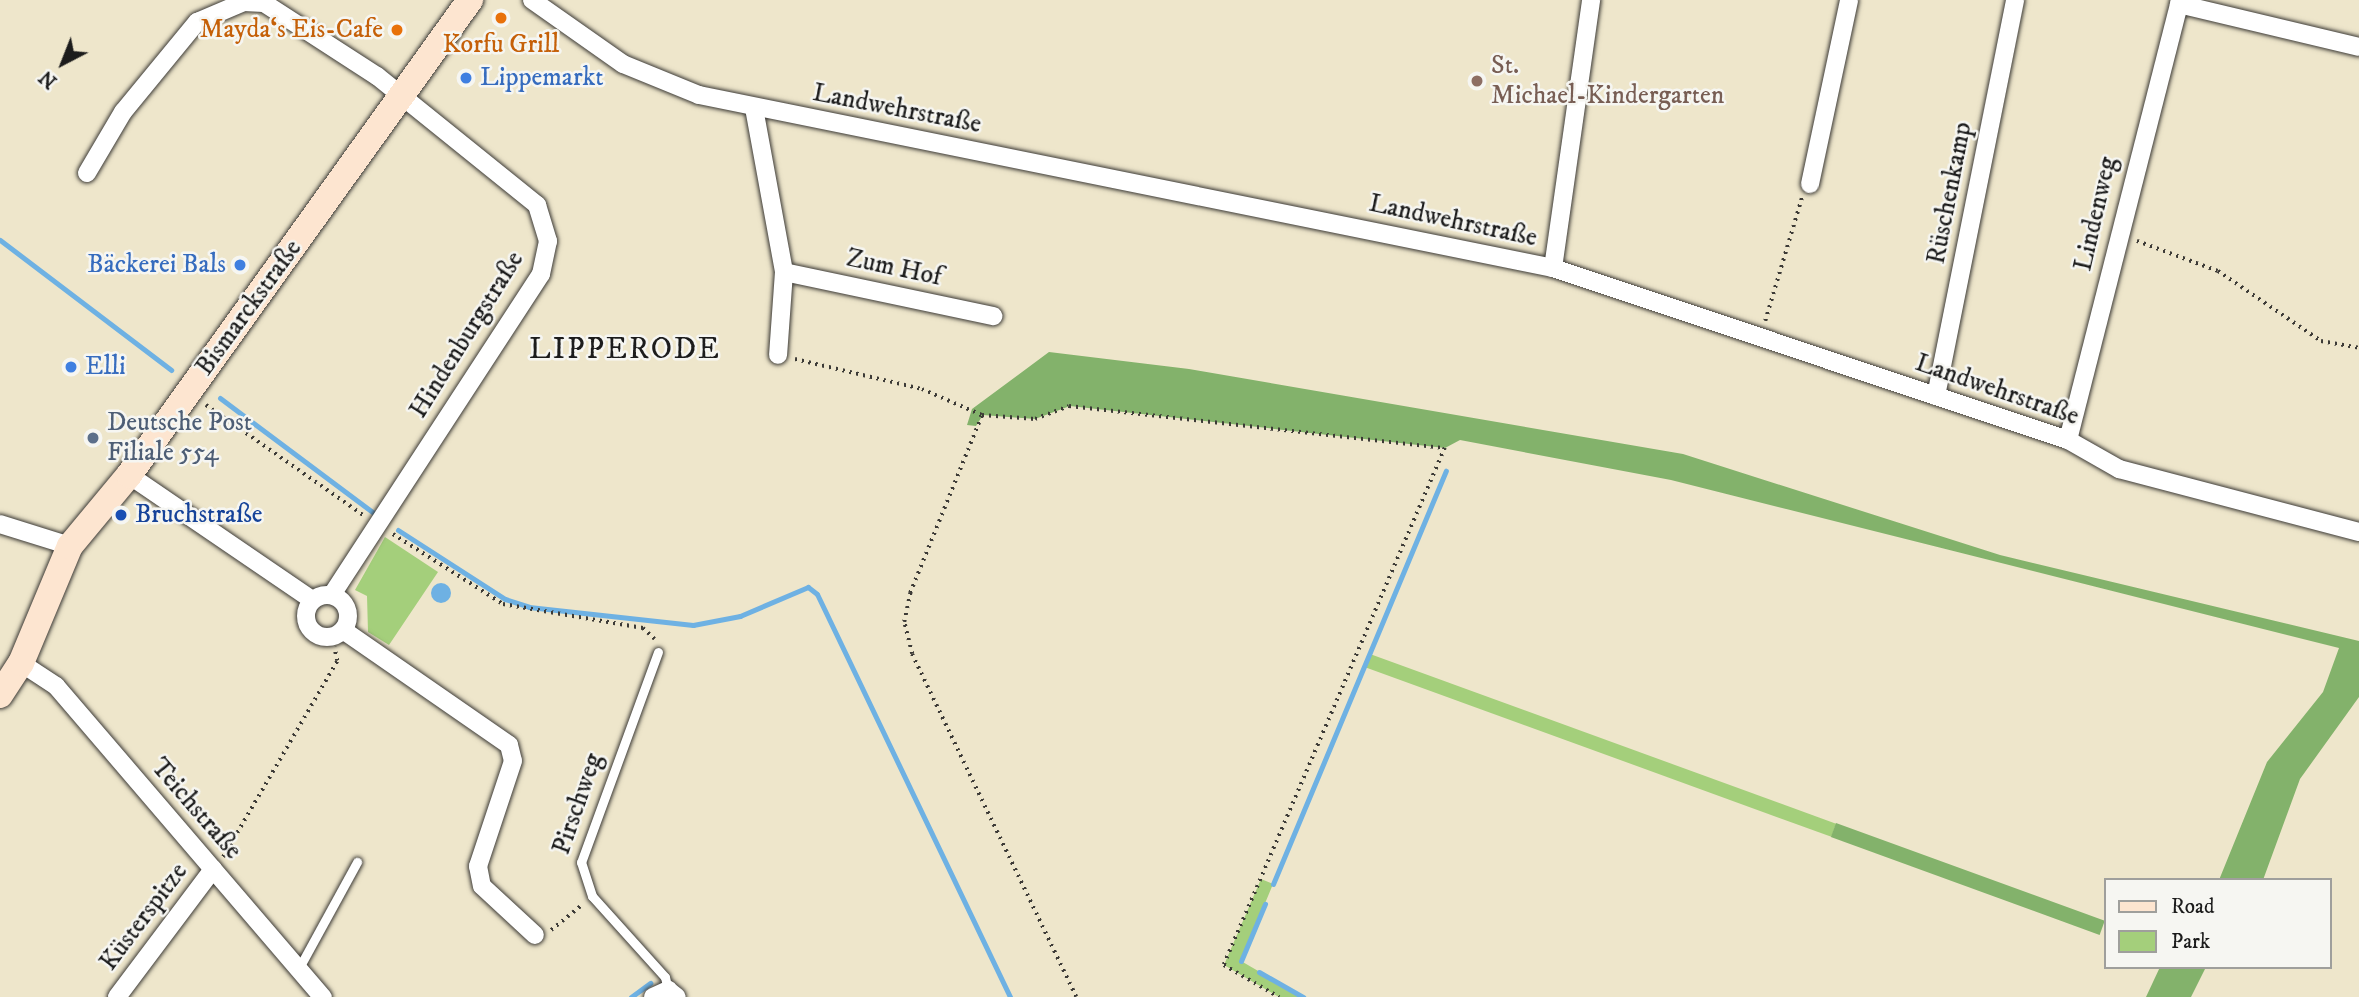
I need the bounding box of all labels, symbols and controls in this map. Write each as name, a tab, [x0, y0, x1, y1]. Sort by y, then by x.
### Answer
marker: Korfu Grill	[493, 10, 509, 26]
place label: Mayda‘s Eis-Cafe	[200, 14, 383, 46]
marker: Mayda‘s Eis-Cafe	[389, 22, 405, 38]
north arrow	[28, 28, 98, 98]
place label: Korfu Grill	[443, 29, 559, 61]
place label: St. Michael-Kindergarten	[1491, 50, 1724, 112]
place label: Lippemarkt	[480, 62, 604, 94]
text: N	[35, 65, 62, 93]
marker: Lippemarkt	[458, 70, 474, 86]
marker: St. Michael-Kindergarten	[1469, 73, 1485, 89]
street label: Landwehrstraße	[810, 77, 984, 141]
street label: Rüschenkamp	[1921, 119, 1979, 267]
street label: Lindenweg	[2068, 154, 2124, 274]
street label: Landwehrstraße	[1366, 188, 1540, 254]
street label: Bismarckstraße	[189, 234, 309, 382]
street label: Zum Hof	[843, 243, 945, 293]
street label: Hindenburgstraße	[403, 246, 531, 424]
place label: Bäckerei Bals	[87, 249, 226, 281]
marker: Bäckerei Bals	[232, 257, 248, 273]
district label: LIPPERODE	[530, 332, 720, 368]
street label: Landwehrstraße	[1911, 347, 2083, 433]
place label: Elli	[85, 351, 126, 383]
marker: Elli	[63, 359, 79, 375]
place label: Deutsche Post Filiale 554	[107, 407, 252, 468]
marker: Deutsche Post Filiale 554	[85, 430, 101, 446]
place label: Bruchstraße	[135, 499, 263, 531]
marker: Bruchstraße	[113, 507, 129, 523]
street label: Pirschweg	[546, 749, 610, 859]
street label: Teichstraße	[144, 752, 248, 866]
street label: Küsterspitze	[93, 857, 195, 977]
legend	[2104, 878, 2331, 969]
text: Road	[2171, 894, 2215, 920]
text: Park	[2171, 929, 2210, 955]

